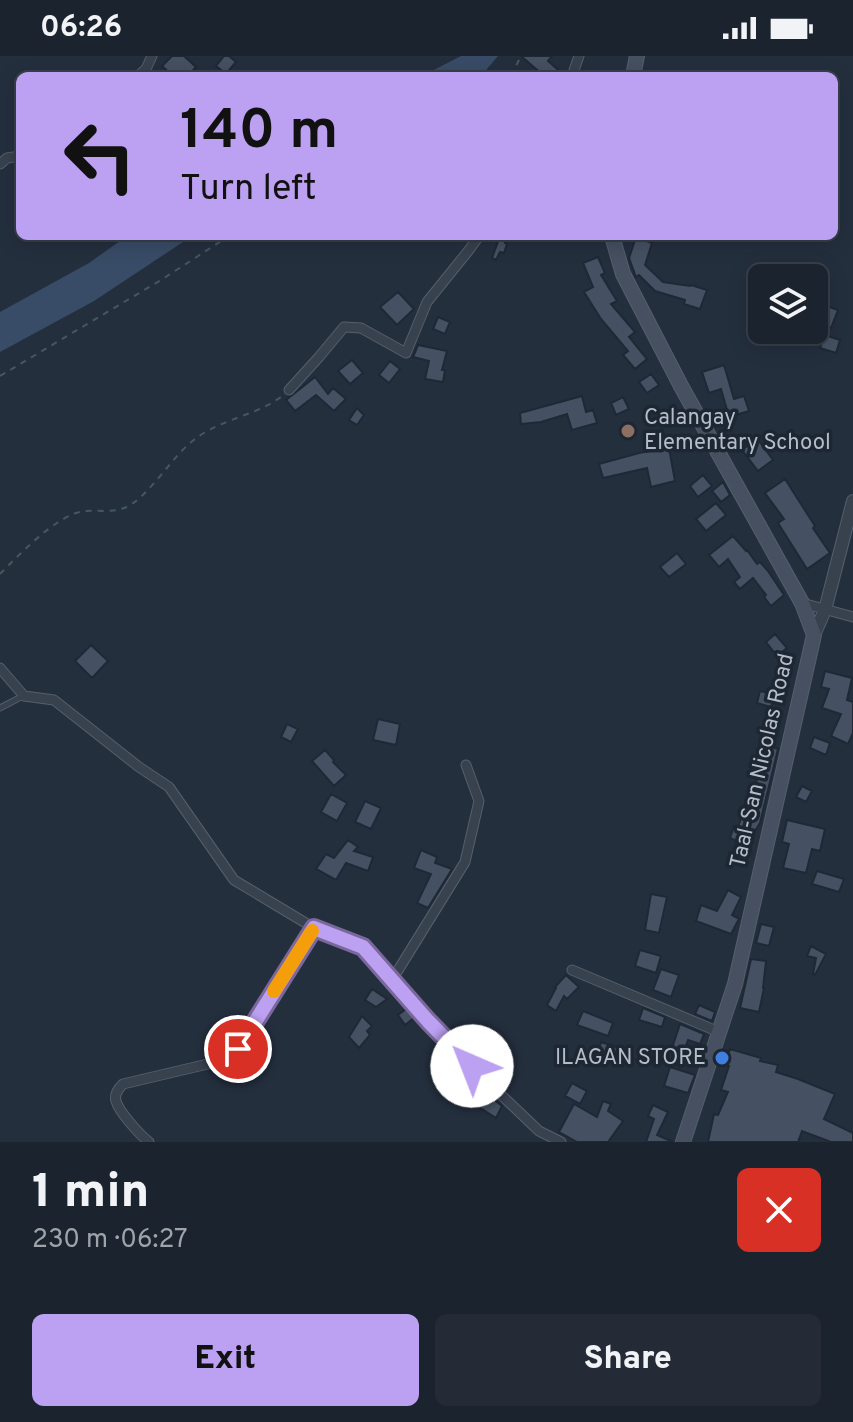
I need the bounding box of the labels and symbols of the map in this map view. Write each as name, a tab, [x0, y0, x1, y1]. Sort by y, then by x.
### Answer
place label: Calangay Elementary School	[644, 405, 831, 457]
marker: Calangay Elementary School	[619, 422, 637, 440]
street label: Taal-San Nicolas Road	[725, 651, 801, 871]
pin	[204, 1015, 272, 1083]
position arrow	[430, 1024, 514, 1108]
place label: ILAGAN STORE	[555, 1045, 706, 1072]
marker: ILAGAN STORE	[713, 1049, 731, 1067]

